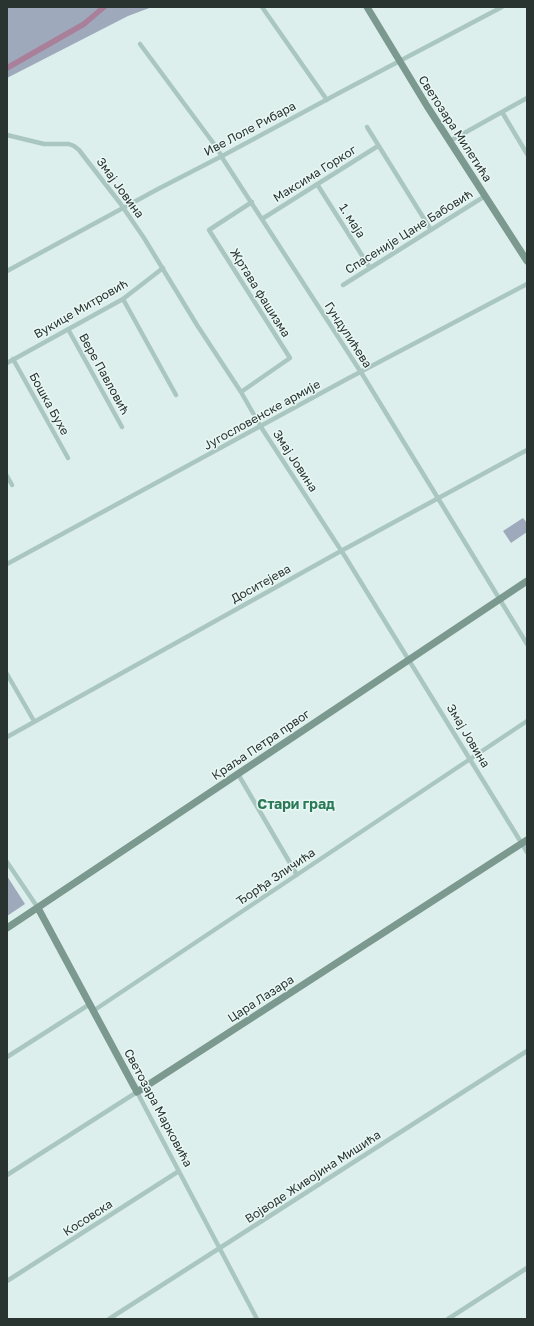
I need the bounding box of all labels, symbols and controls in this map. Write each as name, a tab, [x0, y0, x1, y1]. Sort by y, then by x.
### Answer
street label: Светозара Милетића	[415, 73, 495, 185]
street label: Иве Лоле Рибара	[202, 99, 298, 159]
street label: Максима Горког	[271, 143, 359, 205]
street label: Змај Јовина	[93, 155, 147, 221]
street label: Спасеније Цане Бабовић	[343, 187, 475, 277]
street label: 1. маја	[336, 201, 368, 241]
street label: Жртава фашизма	[227, 246, 293, 340]
street label: Вукице Митровић	[32, 276, 130, 342]
street label: Гундулићева	[321, 299, 375, 371]
street label: Вере Павловић	[76, 331, 132, 417]
street label: Бошка Бухе	[26, 370, 72, 438]
street label: Југословенске армије	[201, 377, 323, 453]
street label: Змај Јовина	[270, 427, 320, 495]
street label: Доситејева	[229, 562, 293, 606]
street label: Змај Јовина	[443, 702, 493, 770]
street label: Краља Петра првог	[209, 707, 313, 783]
district label: Стари град	[257, 797, 335, 813]
street label: Ђорђа Зличића	[234, 845, 318, 909]
street label: Цара Лазара	[225, 972, 297, 1026]
street label: Светозара Марковића	[121, 1047, 195, 1169]
street label: Војводе Живојина Мишића	[242, 1128, 384, 1226]
street label: Косовска	[61, 1197, 115, 1239]

